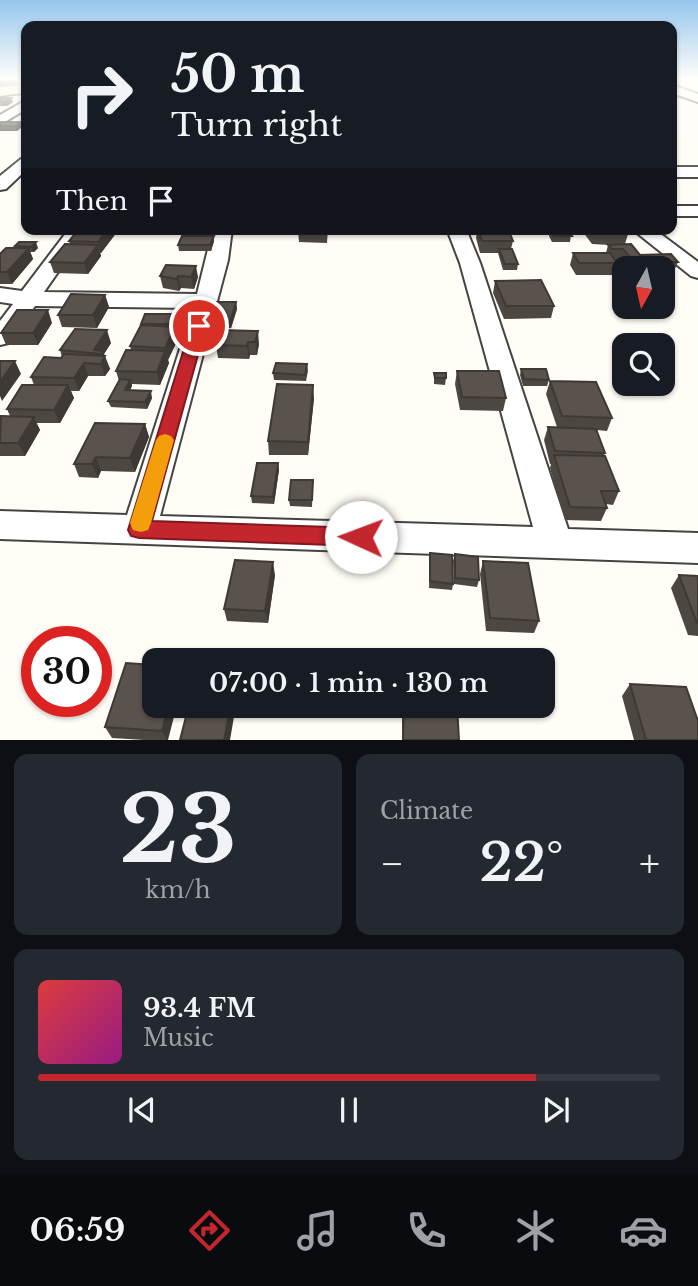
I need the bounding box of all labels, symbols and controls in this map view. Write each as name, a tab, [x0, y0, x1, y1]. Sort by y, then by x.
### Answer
text: 50 m	[171, 44, 304, 105]
icon: right	[56, 49, 147, 140]
text: Turn right	[171, 105, 342, 145]
icon: arrive	[142, 182, 180, 220]
text: Then	[56, 185, 128, 217]
north arrow	[612, 256, 676, 318]
map controls	[612, 256, 675, 396]
pin	[169, 296, 229, 356]
icon: arrive	[180, 307, 218, 345]
button: search	[612, 333, 675, 396]
position arrow	[324, 500, 398, 574]
speed limit sign: 30	[21, 626, 112, 717]
text: 07:00 · 1 min · 130 m	[209, 667, 488, 699]
text: 23	[119, 774, 237, 887]
text: Climate	[380, 797, 473, 825]
text: 22°	[480, 831, 564, 895]
text: −	[380, 840, 404, 887]
text: +	[639, 840, 660, 887]
text: km/h	[145, 876, 211, 904]
text: 93.4 FM	[143, 992, 256, 1024]
text: Music	[143, 1024, 214, 1052]
icon: previous	[123, 1091, 161, 1129]
icon: pause	[330, 1091, 368, 1129]
icon: next	[537, 1091, 575, 1129]
icon: directions	[185, 1206, 234, 1255]
icon: music	[293, 1206, 342, 1255]
icon: phone	[402, 1206, 451, 1255]
icon: climate	[511, 1206, 560, 1255]
icon: car	[619, 1206, 668, 1255]
text: 06:59	[30, 1210, 125, 1250]

